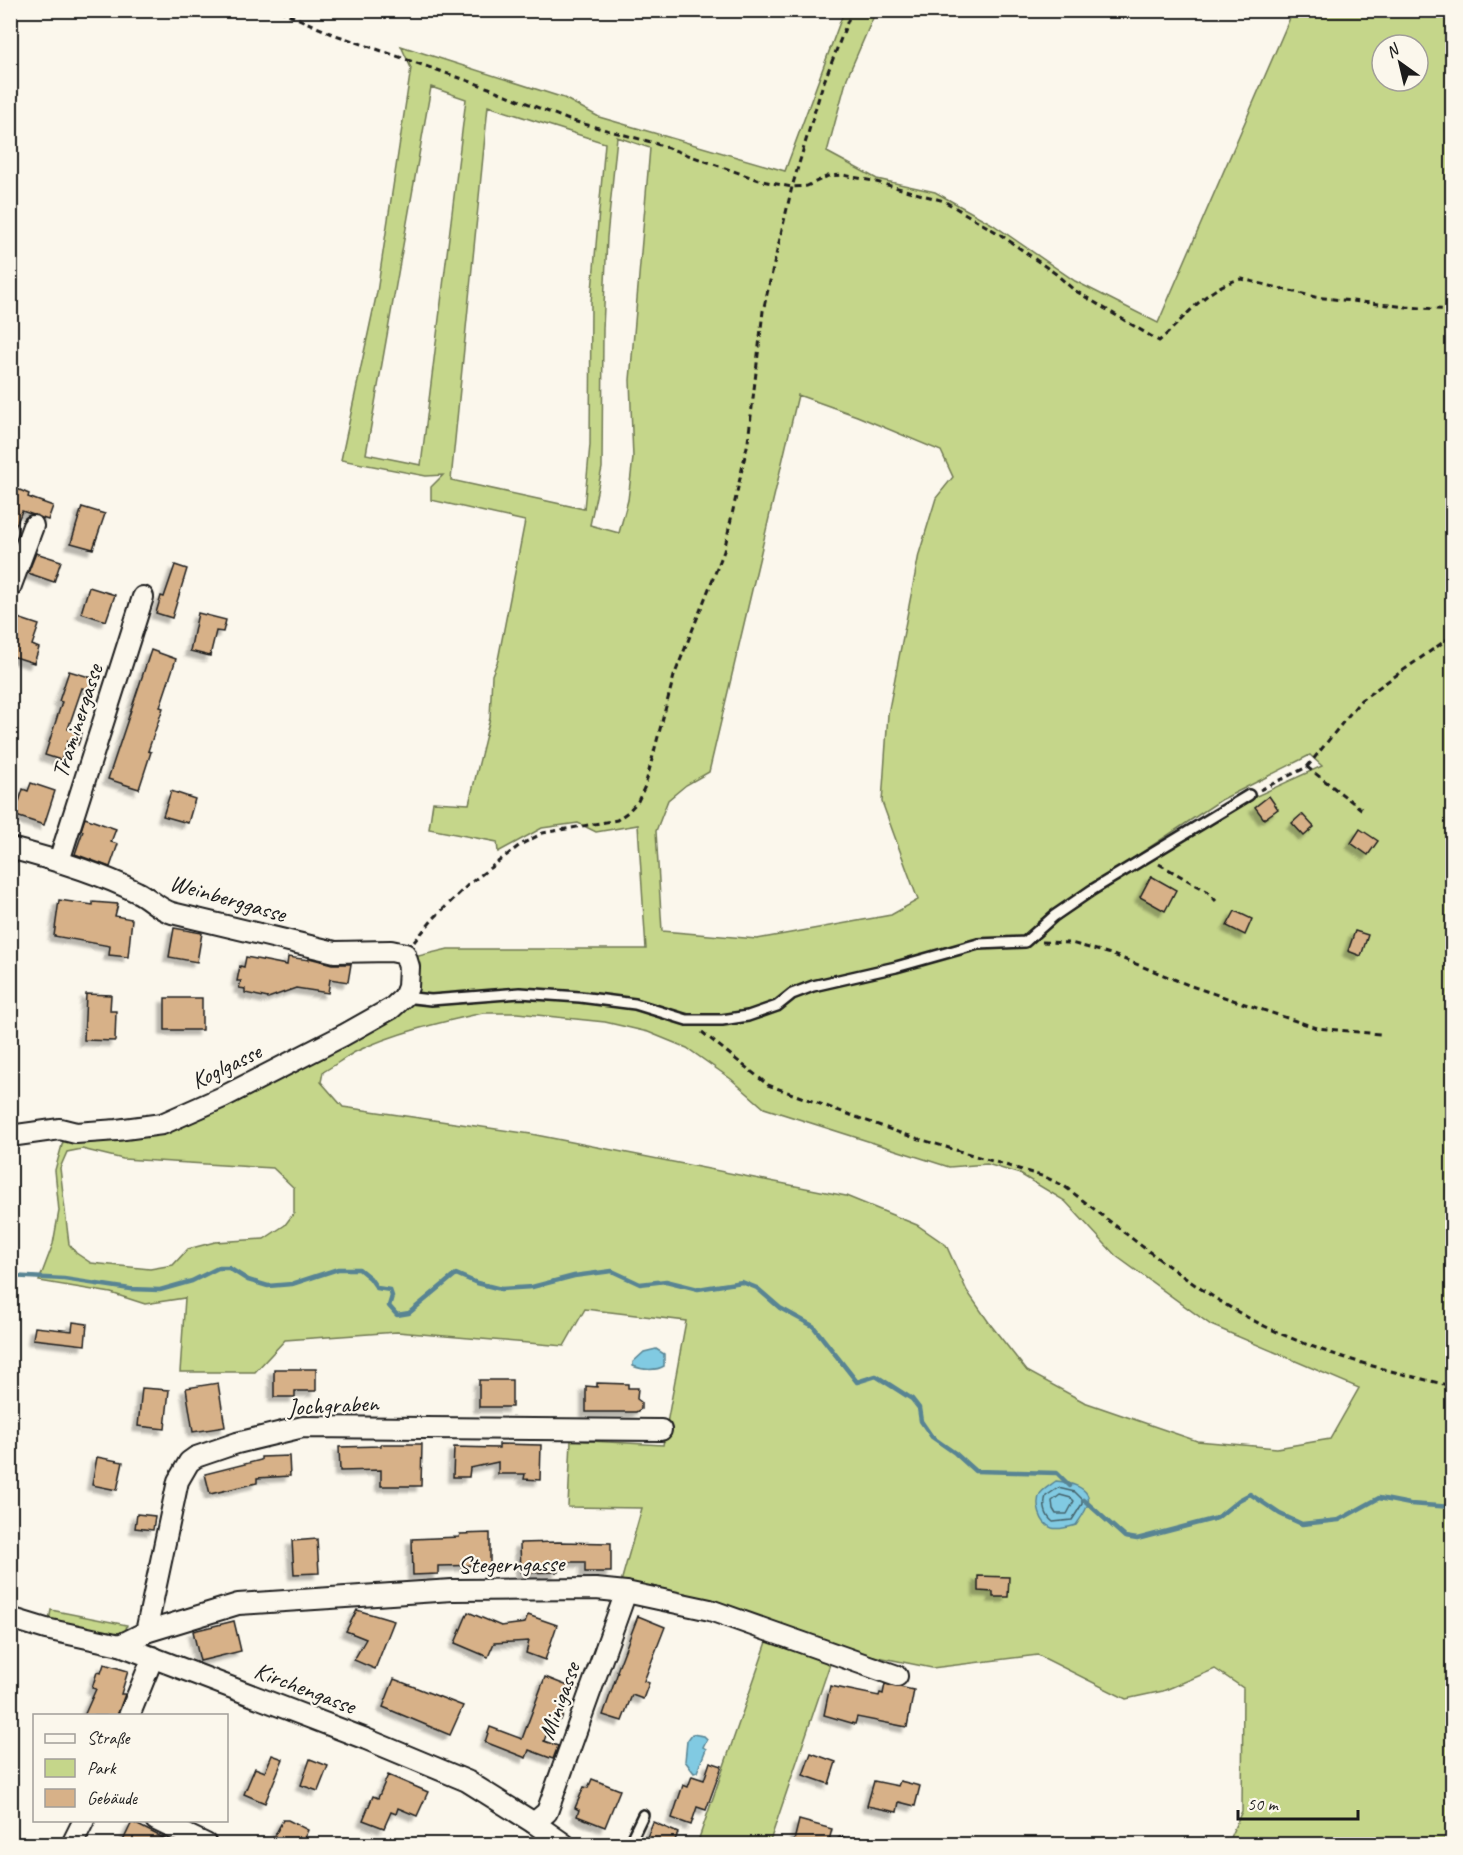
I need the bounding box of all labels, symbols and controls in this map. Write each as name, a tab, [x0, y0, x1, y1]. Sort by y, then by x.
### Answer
north arrow	[1370, 33, 1430, 93]
text: N	[1382, 39, 1404, 62]
street label: Traminergasse	[45, 658, 110, 782]
street label: Weinberggasse	[167, 867, 292, 929]
street label: Koglgasse	[186, 1035, 268, 1096]
street label: Jochgraben	[286, 1388, 380, 1422]
street label: Stegerngasse	[458, 1548, 567, 1580]
street label: Kirchengasse	[250, 1655, 362, 1722]
street label: Minigasse	[531, 1656, 587, 1744]
legend	[33, 1714, 228, 1822]
text: Straße	[87, 1727, 131, 1749]
text: Park	[87, 1757, 117, 1779]
scale bar	[1238, 1783, 1358, 1821]
text: Gebäude	[87, 1787, 138, 1809]
text: 50 m	[1247, 1793, 1280, 1815]

